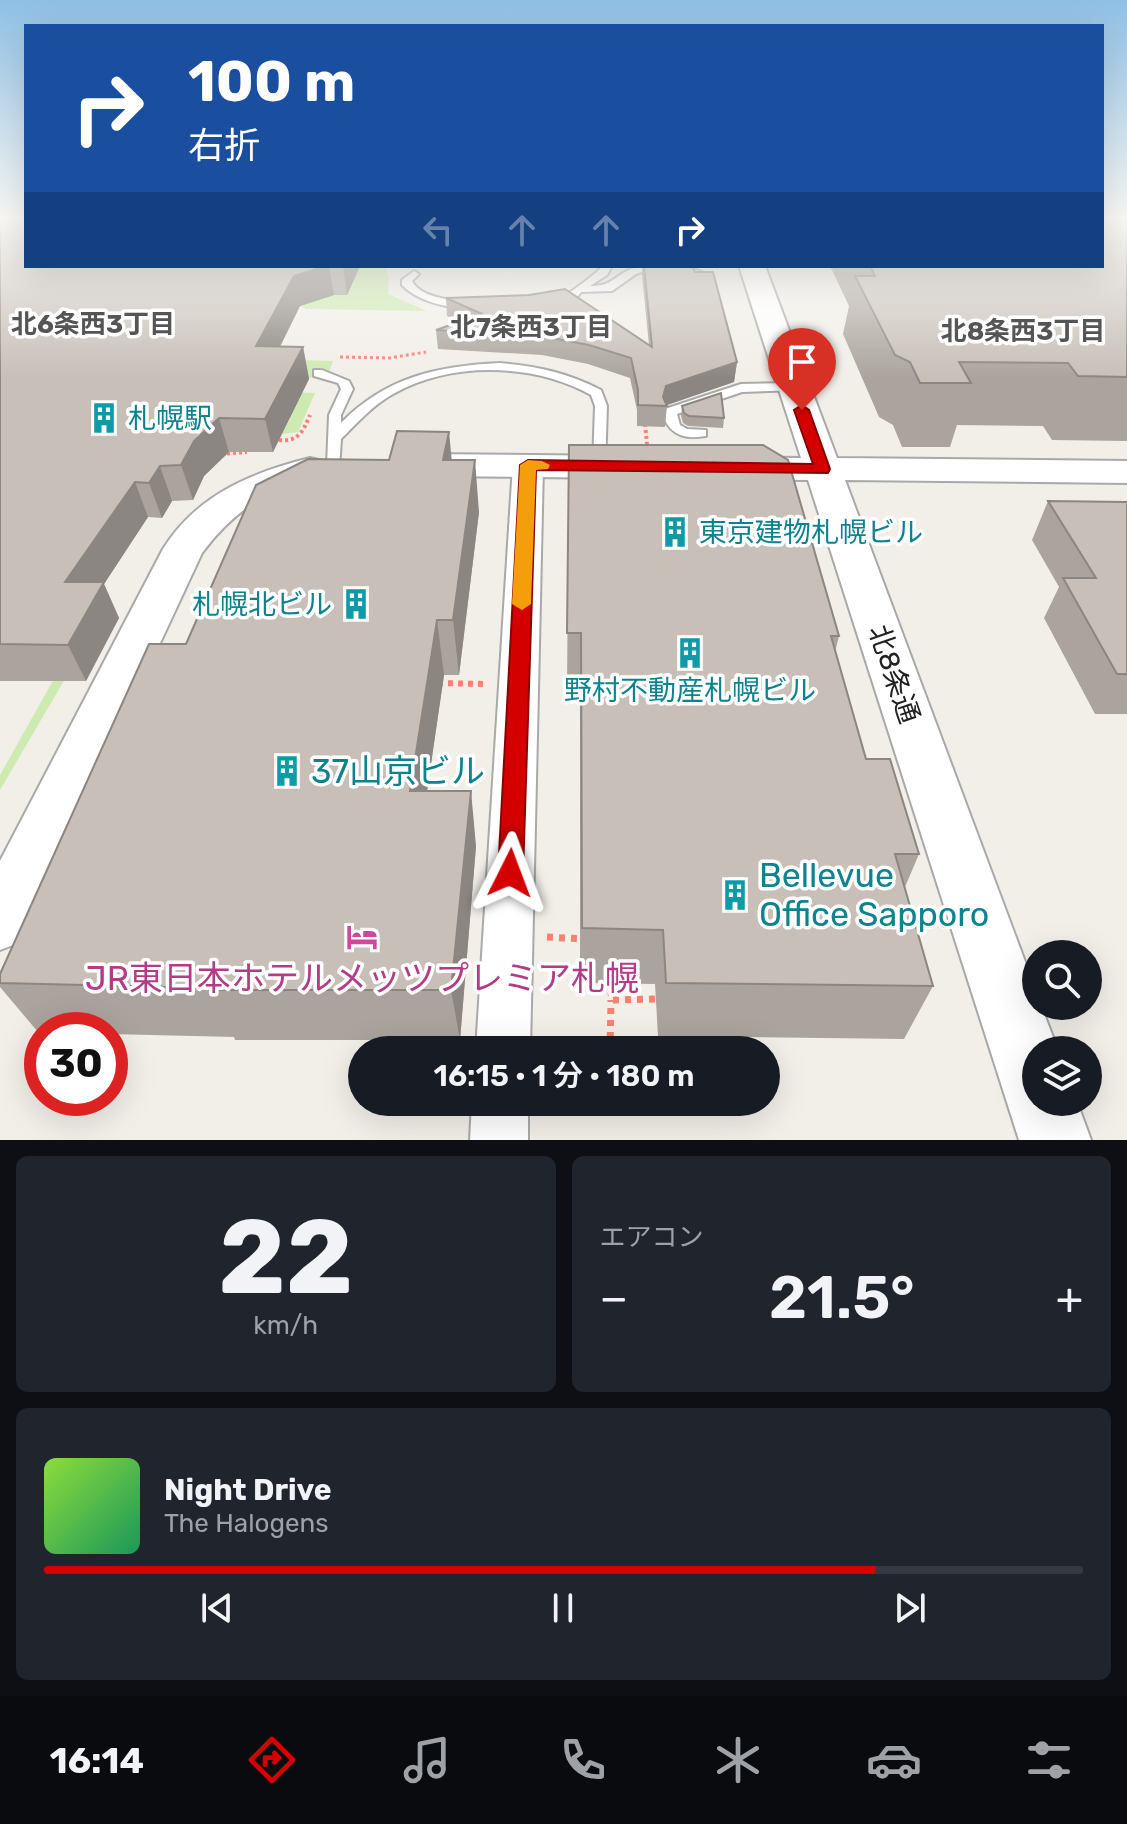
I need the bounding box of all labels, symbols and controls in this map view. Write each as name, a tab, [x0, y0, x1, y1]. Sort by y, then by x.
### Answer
text: 100 m	[188, 49, 355, 115]
icon: right	[56, 56, 160, 160]
text: 右折	[188, 124, 260, 167]
icon: left	[416, 208, 460, 252]
icon: ahead	[500, 208, 544, 252]
icon: ahead	[584, 208, 628, 252]
icon: right	[668, 208, 712, 252]
district label: 北6条西3丁目	[11, 309, 175, 340]
district label: 北7条西3丁目	[450, 312, 612, 343]
district label: 北8条西3丁目	[941, 316, 1105, 347]
pin	[768, 328, 836, 410]
icon: arrive	[780, 340, 824, 384]
building icon: 札幌駅	[87, 401, 121, 435]
place label: 札幌駅	[128, 402, 212, 435]
building icon: 東京建物札幌ビル	[658, 515, 692, 549]
place label: 東京建物札幌ビル	[699, 516, 923, 549]
building icon: 札幌北ビル	[339, 587, 373, 621]
place label: 札幌北ビル	[192, 588, 332, 621]
street label: 北8条通	[862, 620, 926, 728]
building icon: 野村不動産札幌ビル	[673, 636, 707, 670]
place label: 野村不動産札幌ビル	[564, 674, 816, 707]
place label: 37山京ビル	[311, 751, 485, 792]
building icon: 37山京ビル	[270, 754, 304, 788]
position arrow	[468, 831, 552, 915]
place label: Bellevue Office Sapporo	[759, 855, 989, 935]
building icon: Bellevue Office Sapporo	[718, 878, 752, 912]
hotel icon: JR東日本ホテルメッツプレミア札幌	[345, 920, 379, 954]
map controls	[1022, 940, 1102, 1116]
button: search	[1022, 940, 1102, 1020]
place label: JR東日本ホテルメッツプレミア札幌	[85, 958, 639, 999]
speed limit sign: 30	[24, 1012, 128, 1116]
button: layers	[1022, 1036, 1102, 1116]
text: 16:15 · 1 分 · 180 m	[434, 1058, 694, 1094]
text: 22	[218, 1196, 353, 1319]
text: エアコン	[600, 1222, 704, 1253]
text: 21.5°	[769, 1262, 915, 1333]
text: −	[600, 1272, 628, 1324]
text: +	[1056, 1272, 1083, 1324]
text: km/h	[253, 1310, 318, 1341]
text: Night Drive	[164, 1472, 332, 1508]
text: The Halogens	[164, 1508, 329, 1539]
icon: previous	[195, 1586, 239, 1630]
icon: pause	[541, 1586, 585, 1630]
icon: next	[888, 1586, 932, 1630]
icon: directions	[244, 1732, 300, 1788]
icon: music	[399, 1732, 455, 1788]
icon: phone	[555, 1732, 611, 1788]
icon: climate	[710, 1732, 766, 1788]
icon: car	[866, 1732, 922, 1788]
icon: filters	[1021, 1732, 1077, 1788]
text: 16:14	[50, 1739, 144, 1782]

